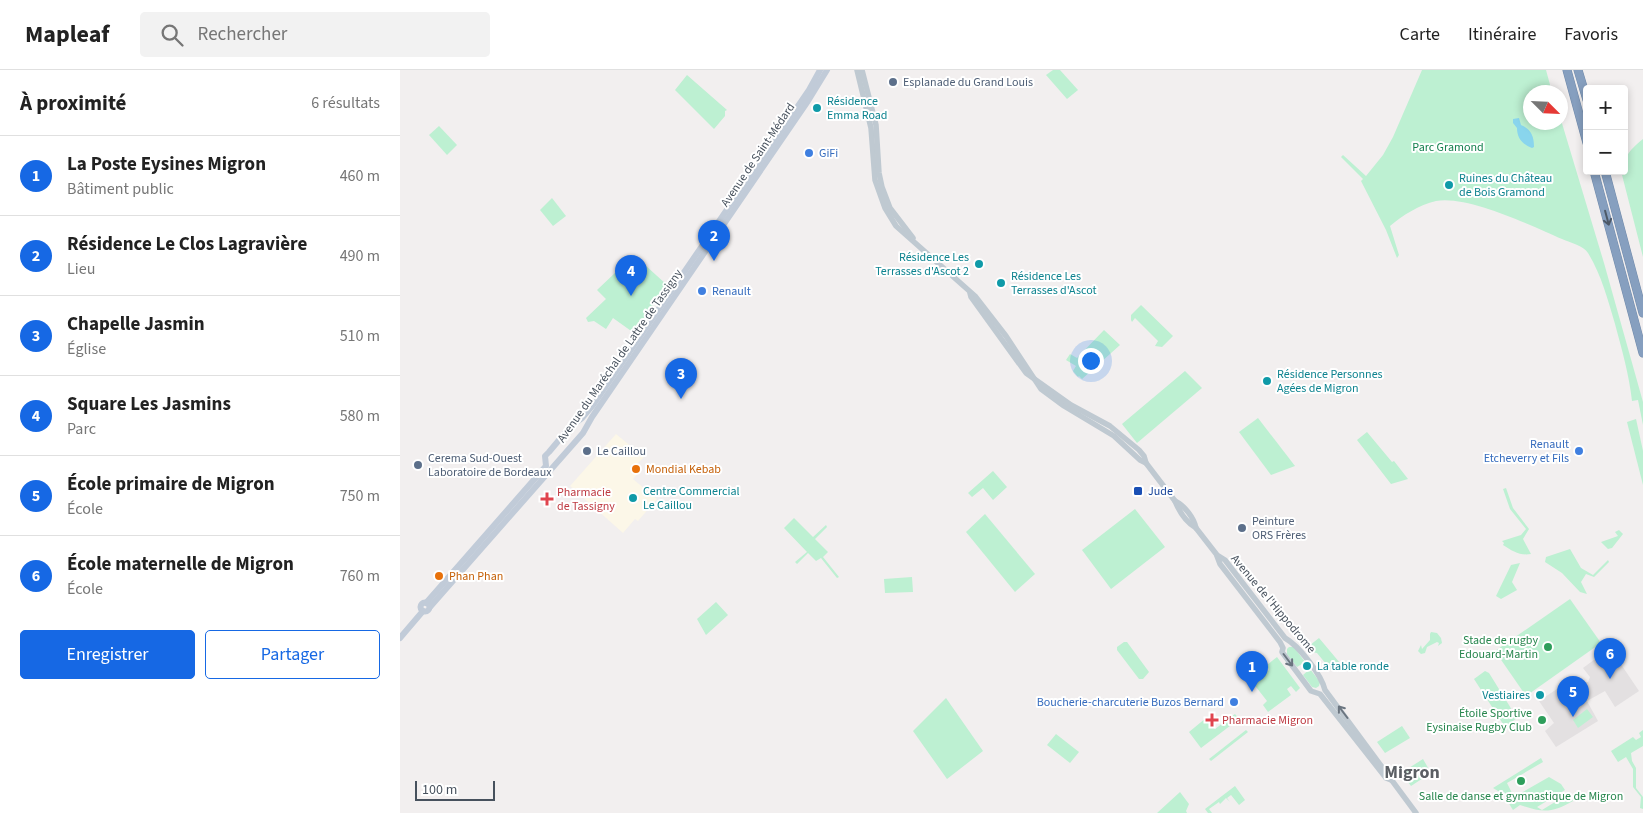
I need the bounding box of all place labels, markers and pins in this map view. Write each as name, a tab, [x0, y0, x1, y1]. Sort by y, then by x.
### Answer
place label: Esplanade du Grand Louis	[903, 74, 1033, 91]
marker: Esplanade du Grand Louis	[887, 76, 899, 88]
place label: Résidence Emma Road	[827, 93, 887, 124]
marker: Résidence Emma Road	[811, 102, 823, 114]
place label: GiFi	[819, 145, 838, 162]
marker: GiFi	[803, 147, 815, 159]
place label: Ruines du Château de Bois Gramond	[1459, 170, 1552, 201]
marker: Ruines du Château de Bois Gramond	[1443, 179, 1455, 191]
pin: 2	[698, 220, 730, 261]
place label: Résidence Les Terrasses d'Ascot 2	[875, 249, 969, 280]
pin: 4	[615, 255, 647, 296]
marker: Résidence Les Terrasses d'Ascot 2	[973, 258, 985, 270]
place label: Résidence Les Terrasses d'Ascot	[1011, 268, 1097, 299]
marker: Résidence Les Terrasses d'Ascot	[995, 277, 1007, 289]
place label: Renault	[712, 283, 751, 300]
marker: Renault	[696, 285, 708, 297]
pin: 3	[665, 358, 697, 399]
place label: Résidence Personnes Agées de Migron	[1277, 366, 1383, 397]
marker: Résidence Personnes Agées de Migron	[1261, 375, 1273, 387]
place label: Renault Etcheverry et Fils	[1484, 436, 1569, 467]
place label: Le Caillou	[597, 443, 646, 460]
marker: Le Caillou	[581, 445, 593, 457]
marker: Renault Etcheverry et Fils	[1573, 445, 1585, 457]
place label: Cerema Sud-Ouest Laboratoire de Bordeaux	[428, 450, 552, 481]
marker: Cerema Sud-Ouest Laboratoire de Bordeaux	[412, 459, 424, 471]
place label: Mondial Kebab	[646, 461, 721, 478]
marker: Mondial Kebab	[630, 463, 642, 475]
place label: Centre Commercial Le Caillou	[643, 483, 740, 514]
place label: Jude	[1148, 483, 1173, 500]
place label: Pharmacie de Tassigny	[557, 484, 615, 515]
marker: Jude	[1132, 485, 1144, 497]
marker: Centre Commercial Le Caillou	[627, 492, 639, 504]
marker: Pharmacie de Tassigny	[541, 493, 553, 505]
place label: Peinture ORS Frères	[1252, 513, 1306, 544]
marker: Peinture ORS Frères	[1236, 522, 1248, 534]
place label: Phan Phan	[449, 568, 503, 585]
marker: Phan Phan	[433, 570, 445, 582]
place label: Stade de rugby Edouard-Martin	[1459, 632, 1538, 663]
pin: 6	[1594, 638, 1626, 679]
marker: Stade de rugby Edouard-Martin	[1542, 641, 1554, 653]
pin: 1	[1236, 651, 1268, 692]
place label: La table ronde	[1317, 658, 1389, 675]
marker: La table ronde	[1301, 660, 1313, 672]
pin: 5	[1557, 676, 1589, 717]
place label: Vestiaires	[1482, 687, 1530, 704]
marker: Vestiaires	[1534, 689, 1546, 701]
place label: Boucherie-charcuterie Buzos Bernard	[1037, 694, 1224, 711]
marker: Boucherie-charcuterie Buzos Bernard	[1228, 696, 1240, 708]
place label: Étoile Sportive Eysinaise Rugby Club	[1426, 705, 1532, 736]
place label: Pharmacie Migron	[1222, 712, 1313, 729]
marker: Pharmacie Migron	[1206, 714, 1218, 726]
marker: Étoile Sportive Eysinaise Rugby Club	[1536, 714, 1548, 726]
marker: Salle de danse et gymnastique de Migron	[1515, 775, 1527, 787]
place label: Salle de danse et gymnastique de Migron	[1419, 788, 1623, 805]

